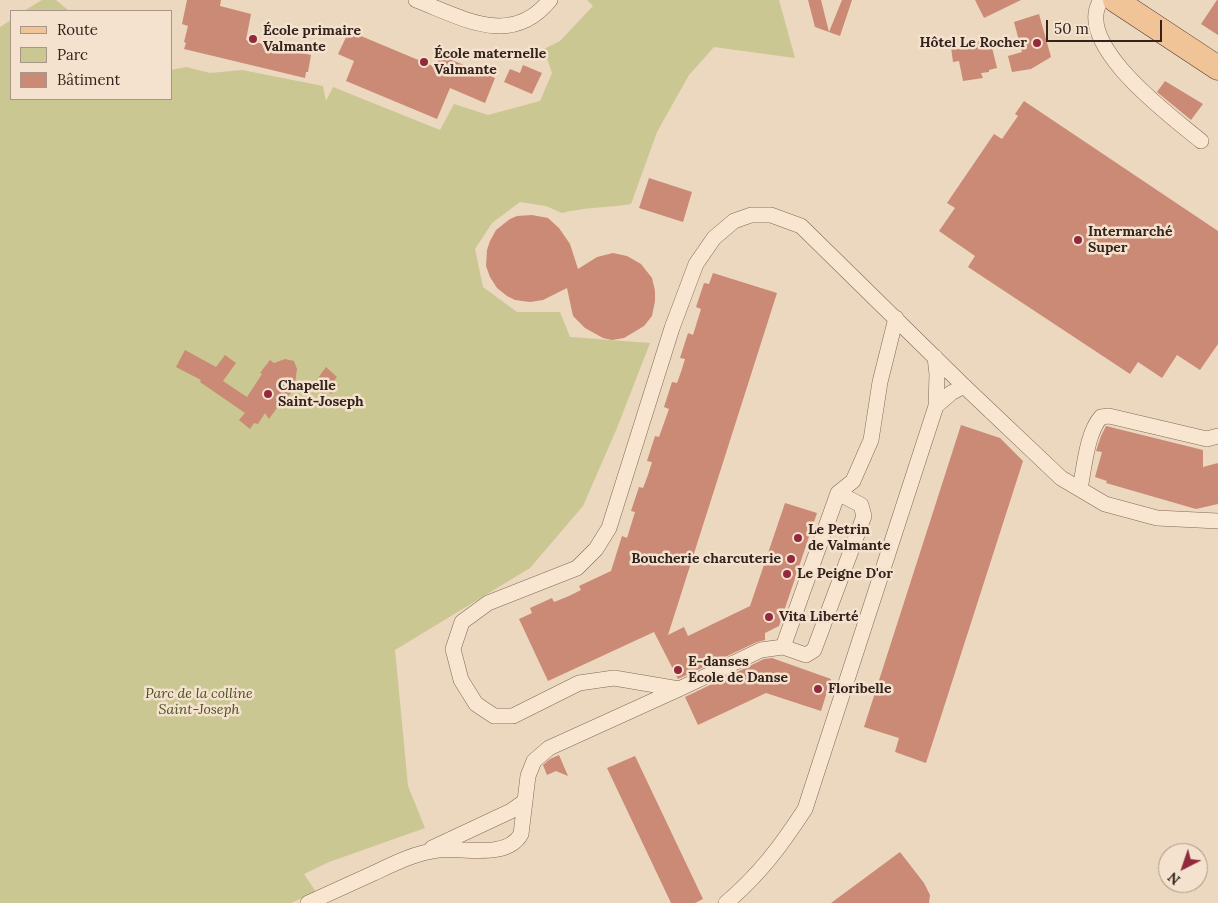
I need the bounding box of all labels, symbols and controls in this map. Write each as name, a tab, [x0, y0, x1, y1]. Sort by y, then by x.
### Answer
legend	[10, 10, 172, 100]
scale bar	[1048, 10, 1164, 42]
text: 50 m	[1054, 19, 1089, 38]
text: Route	[57, 20, 98, 39]
place label: École primaire Valmante	[263, 23, 361, 56]
marker: École primaire Valmante	[247, 33, 259, 45]
place label: Hôtel Le Rocher	[920, 35, 1027, 51]
marker: Hôtel Le Rocher	[1031, 37, 1043, 49]
text: Parc	[57, 45, 88, 64]
place label: École maternelle Valmante	[434, 46, 546, 78]
marker: École maternelle Valmante	[418, 56, 430, 68]
text: Bâtiment	[57, 70, 120, 89]
place label: Intermarché Super	[1088, 224, 1172, 256]
marker: Intermarché Super	[1072, 234, 1084, 246]
place label: Chapelle Saint-Joseph	[278, 378, 364, 411]
marker: Chapelle Saint-Joseph	[262, 388, 274, 400]
place label: Le Petrin de Valmante	[808, 522, 890, 554]
marker: Le Petrin de Valmante	[792, 532, 804, 544]
place label: Boucherie charcuterie	[631, 551, 781, 567]
marker: Boucherie charcuterie	[785, 553, 797, 565]
place label: Le Peigne D'or	[797, 566, 893, 582]
marker: Le Peigne D'or	[781, 568, 793, 580]
place label: Vita Liberté	[779, 609, 858, 625]
marker: Vita Liberté	[763, 611, 775, 623]
place label: E-danses Ecole de Danse	[688, 654, 788, 686]
marker: E-danses Ecole de Danse	[672, 664, 684, 676]
place label: Floribelle	[828, 681, 891, 697]
marker: Floribelle	[812, 683, 824, 695]
park label: Parc de la colline Saint-Joseph	[145, 686, 253, 719]
north arrow	[1158, 843, 1208, 893]
text: N	[1164, 868, 1184, 889]

